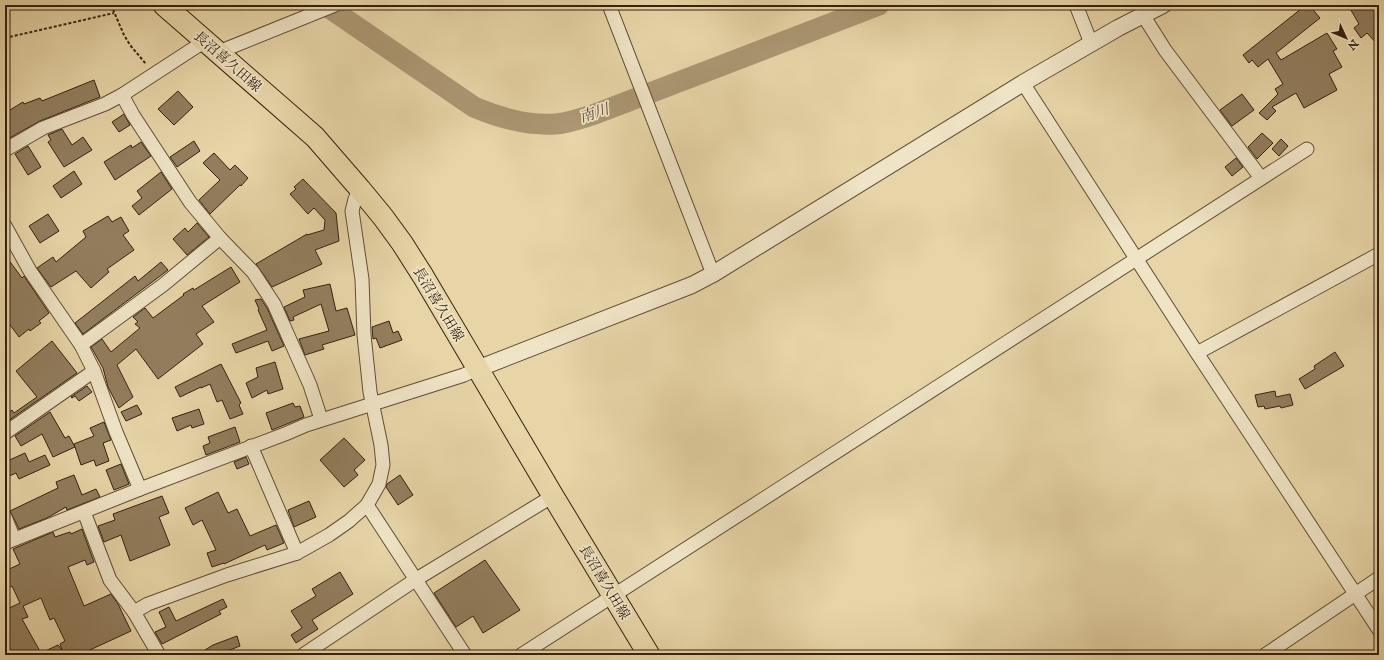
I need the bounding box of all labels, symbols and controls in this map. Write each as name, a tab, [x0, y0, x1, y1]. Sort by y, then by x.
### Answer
north arrow	[1326, 18, 1366, 58]
street label: 長沼喜久田線	[190, 27, 265, 96]
text: N	[1344, 35, 1362, 53]
water label: 南川	[577, 99, 613, 127]
street label: 長沼喜久田線	[409, 264, 467, 345]
street label: 長沼喜久田線	[575, 542, 633, 623]

